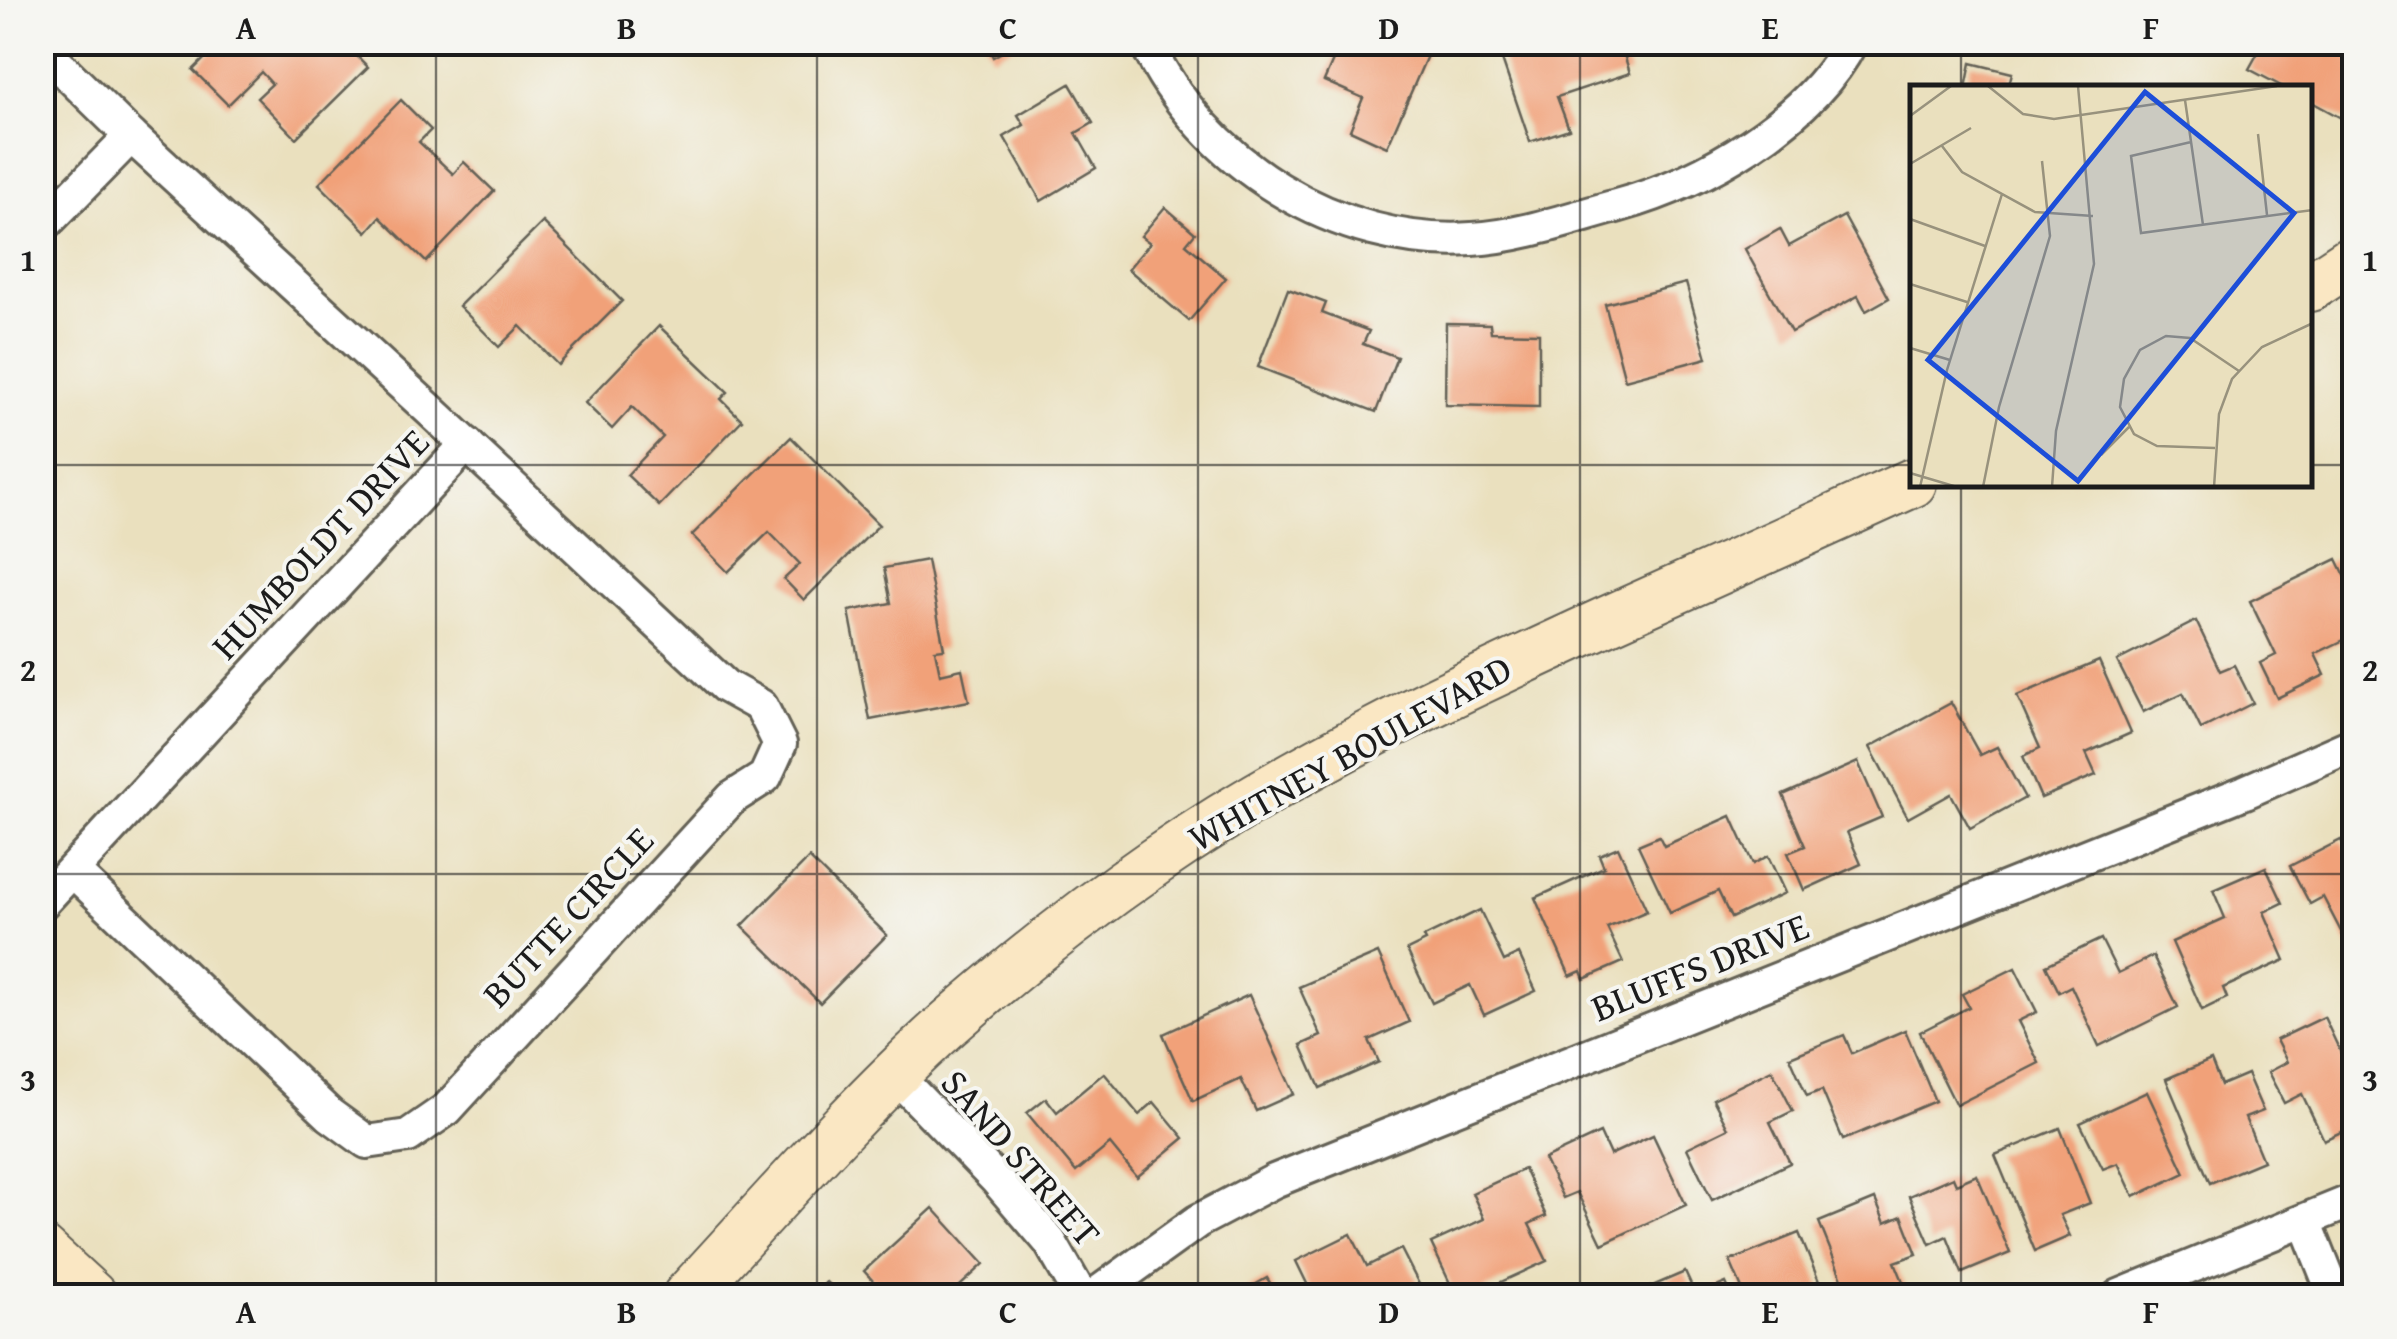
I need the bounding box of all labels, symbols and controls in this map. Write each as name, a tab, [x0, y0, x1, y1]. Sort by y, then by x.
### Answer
text: A	[236, 4, 257, 51]
text: B	[617, 4, 637, 51]
text: C	[999, 4, 1017, 51]
text: D	[1379, 4, 1399, 51]
text: E	[1761, 4, 1779, 51]
text: F	[2143, 4, 2159, 51]
inset map	[1910, 85, 2312, 488]
text: 1	[20, 236, 36, 283]
text: 1	[2362, 236, 2378, 283]
street label: HUMBOLDT DRIVE	[197, 415, 441, 671]
street label: WHITNEY BOULEVARD	[1177, 640, 1522, 864]
text: 2	[20, 646, 36, 693]
text: 2	[2362, 646, 2378, 693]
street label: BUTTE CIRCLE	[469, 813, 666, 1019]
street label: BLUFFS DRIVE	[1583, 897, 1817, 1035]
text: 3	[20, 1056, 36, 1103]
street label: SAND STREET	[929, 1056, 1115, 1258]
text: 3	[2362, 1056, 2378, 1103]
text: A	[236, 1288, 257, 1335]
text: B	[617, 1288, 637, 1335]
text: C	[999, 1288, 1017, 1335]
text: D	[1379, 1288, 1399, 1335]
text: E	[1761, 1288, 1779, 1335]
text: F	[2143, 1288, 2159, 1335]

